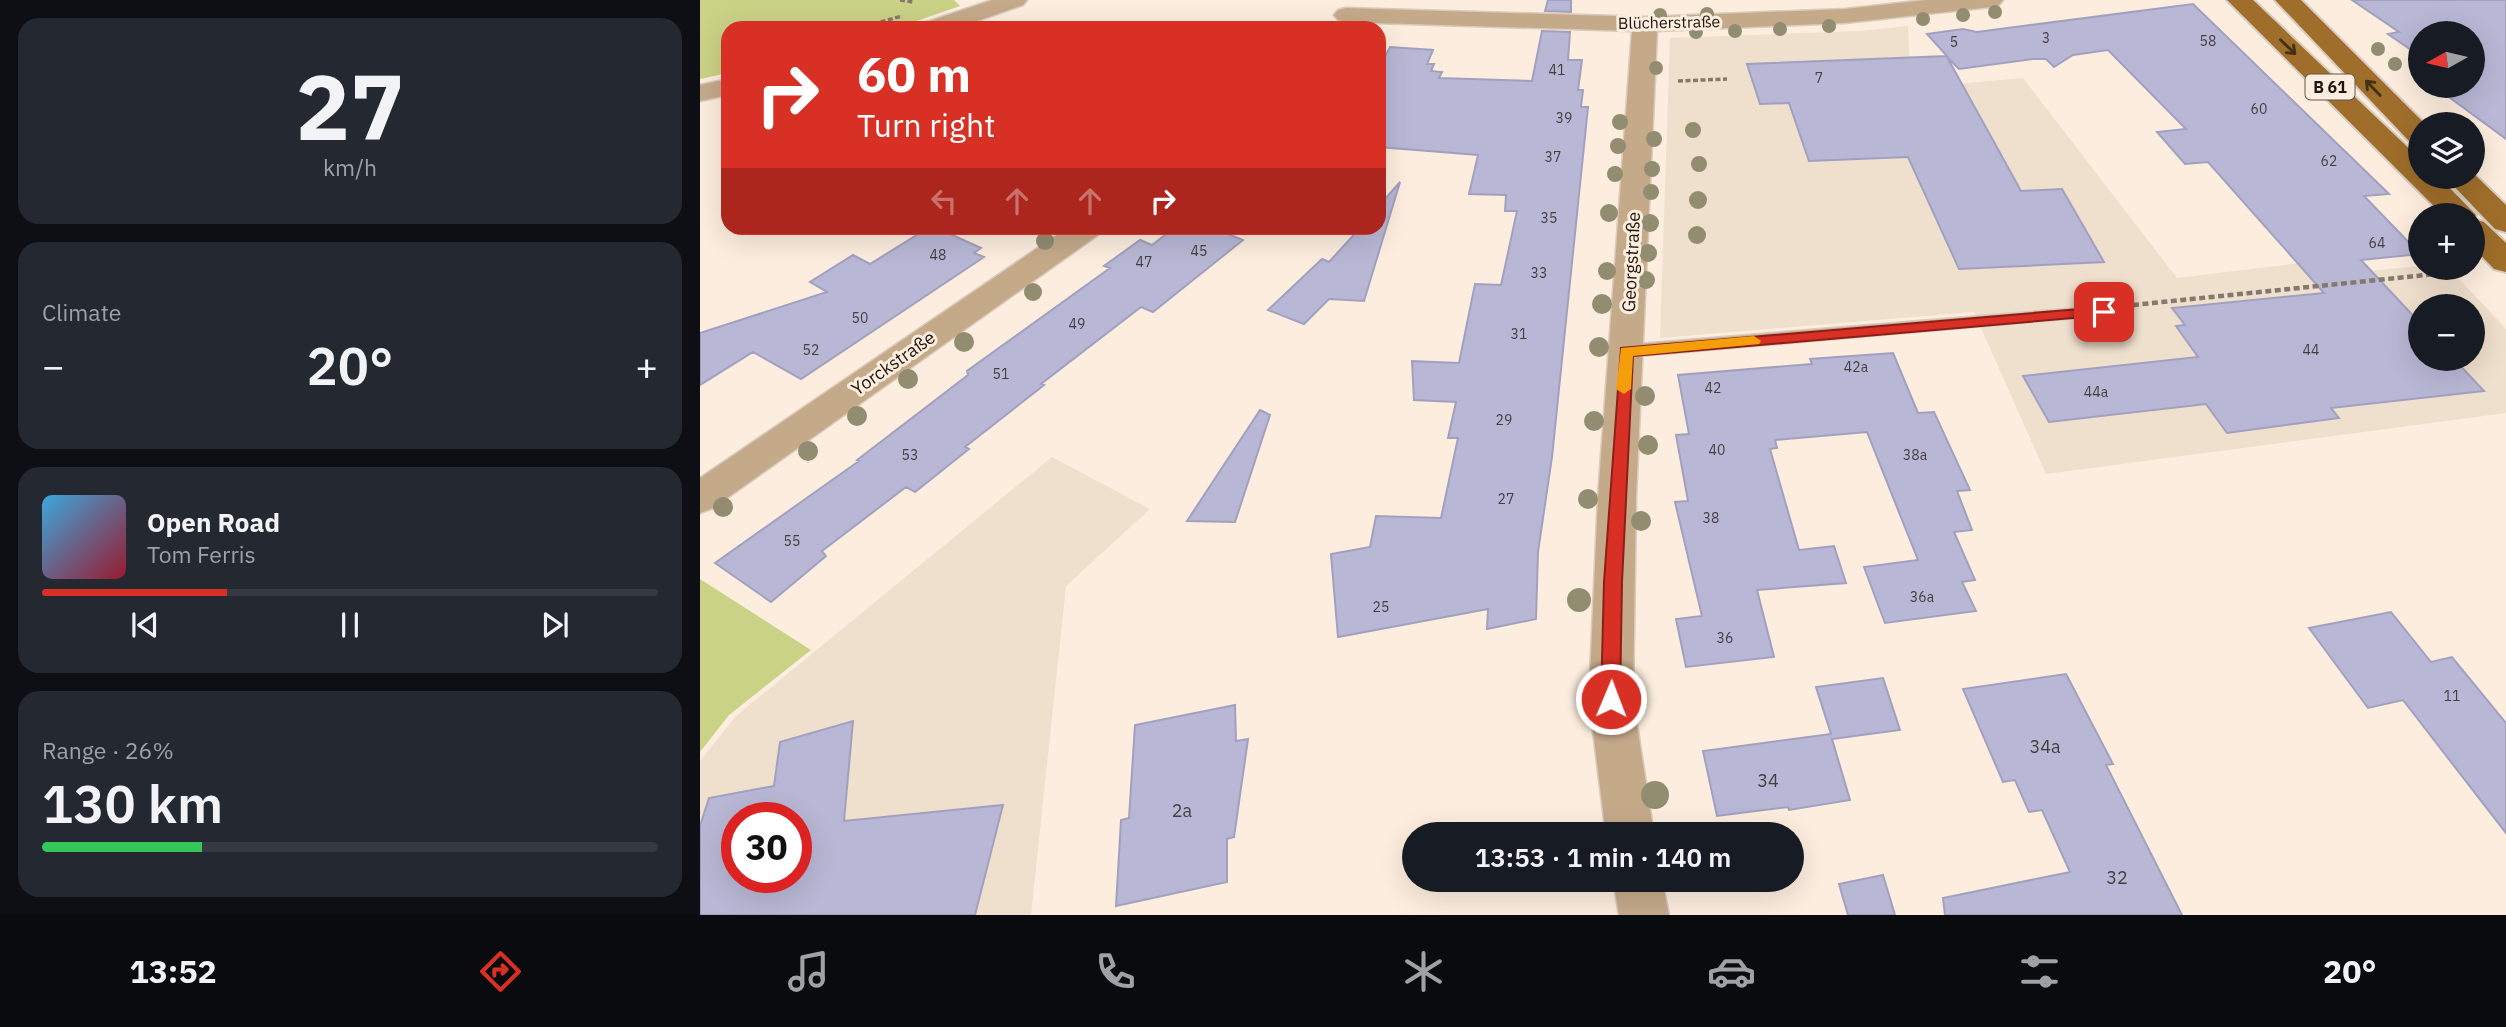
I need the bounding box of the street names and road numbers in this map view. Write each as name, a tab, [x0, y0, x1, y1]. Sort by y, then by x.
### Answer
street label: Blücherstraße	[1618, 11, 1721, 33]
road number: B 61	[2306, 74, 2354, 100]
street label: Georgstraße	[1617, 211, 1645, 313]
street label: Yorckstraße	[847, 326, 940, 400]

